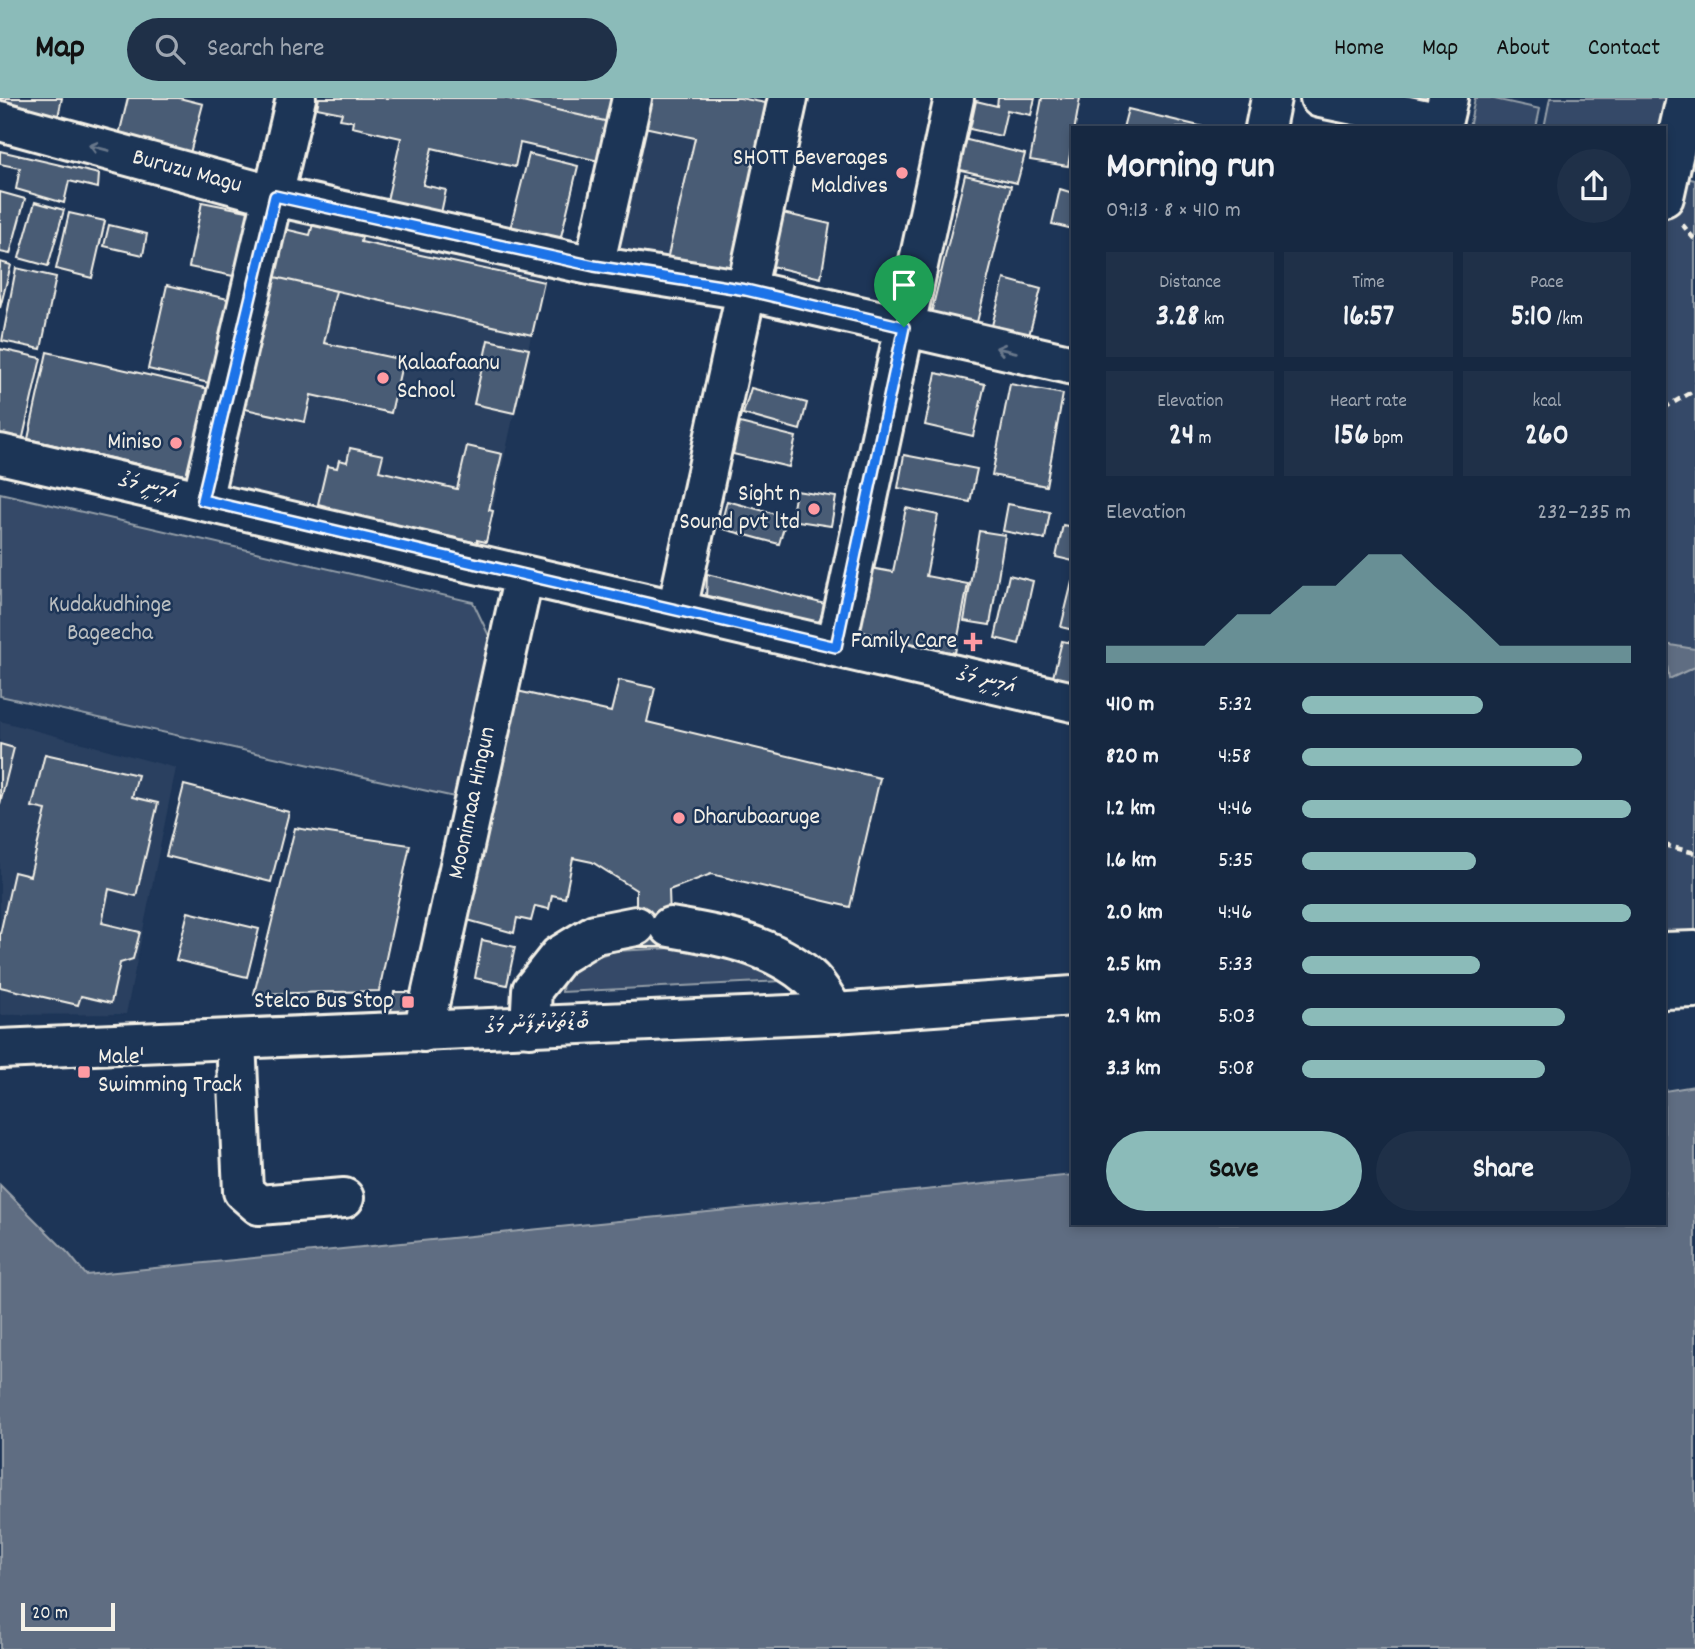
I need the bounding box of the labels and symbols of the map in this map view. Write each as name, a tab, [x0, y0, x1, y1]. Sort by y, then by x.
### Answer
one-way arrow	[88, 141, 111, 154]
street label: Buruzu Magu	[128, 141, 246, 203]
place label: SHOTT Beverages Maldives	[733, 142, 888, 204]
marker: SHOTT Beverages Maldives	[894, 165, 910, 181]
pin	[874, 255, 934, 327]
one-way arrow	[995, 343, 1018, 356]
place label: Kalaafaanu School	[397, 347, 500, 409]
marker: Kalaafaanu School	[375, 370, 391, 386]
place label: Miniso	[107, 426, 162, 460]
marker: Miniso	[168, 435, 184, 451]
street label: އަމީނީ މަގު	[114, 464, 181, 511]
place label: Sight n Sound pvt ltd	[679, 478, 800, 540]
marker: Sight n Sound pvt ltd	[806, 501, 822, 517]
park label: Kudakudhinge Bageecha	[49, 589, 171, 651]
place label: Family Care	[851, 625, 957, 659]
marker: Family Care	[963, 632, 983, 652]
street label: އަމީނީ މަގު	[952, 658, 1019, 705]
street label: Moonimaa Hingun	[440, 724, 506, 882]
place label: Dharubaaruge	[693, 801, 820, 835]
marker: Dharubaaruge	[671, 810, 687, 826]
place label: Stelco Bus Stop	[254, 985, 394, 1019]
marker: Stelco Bus Stop	[400, 994, 416, 1010]
street label: ބޮޑުތަކުރުފާނު މަގު	[483, 1006, 590, 1046]
place label: Male' Swimming Track	[98, 1041, 242, 1103]
marker: Male' Swimming Track	[76, 1064, 92, 1080]
scale bar	[21, 1600, 116, 1632]

